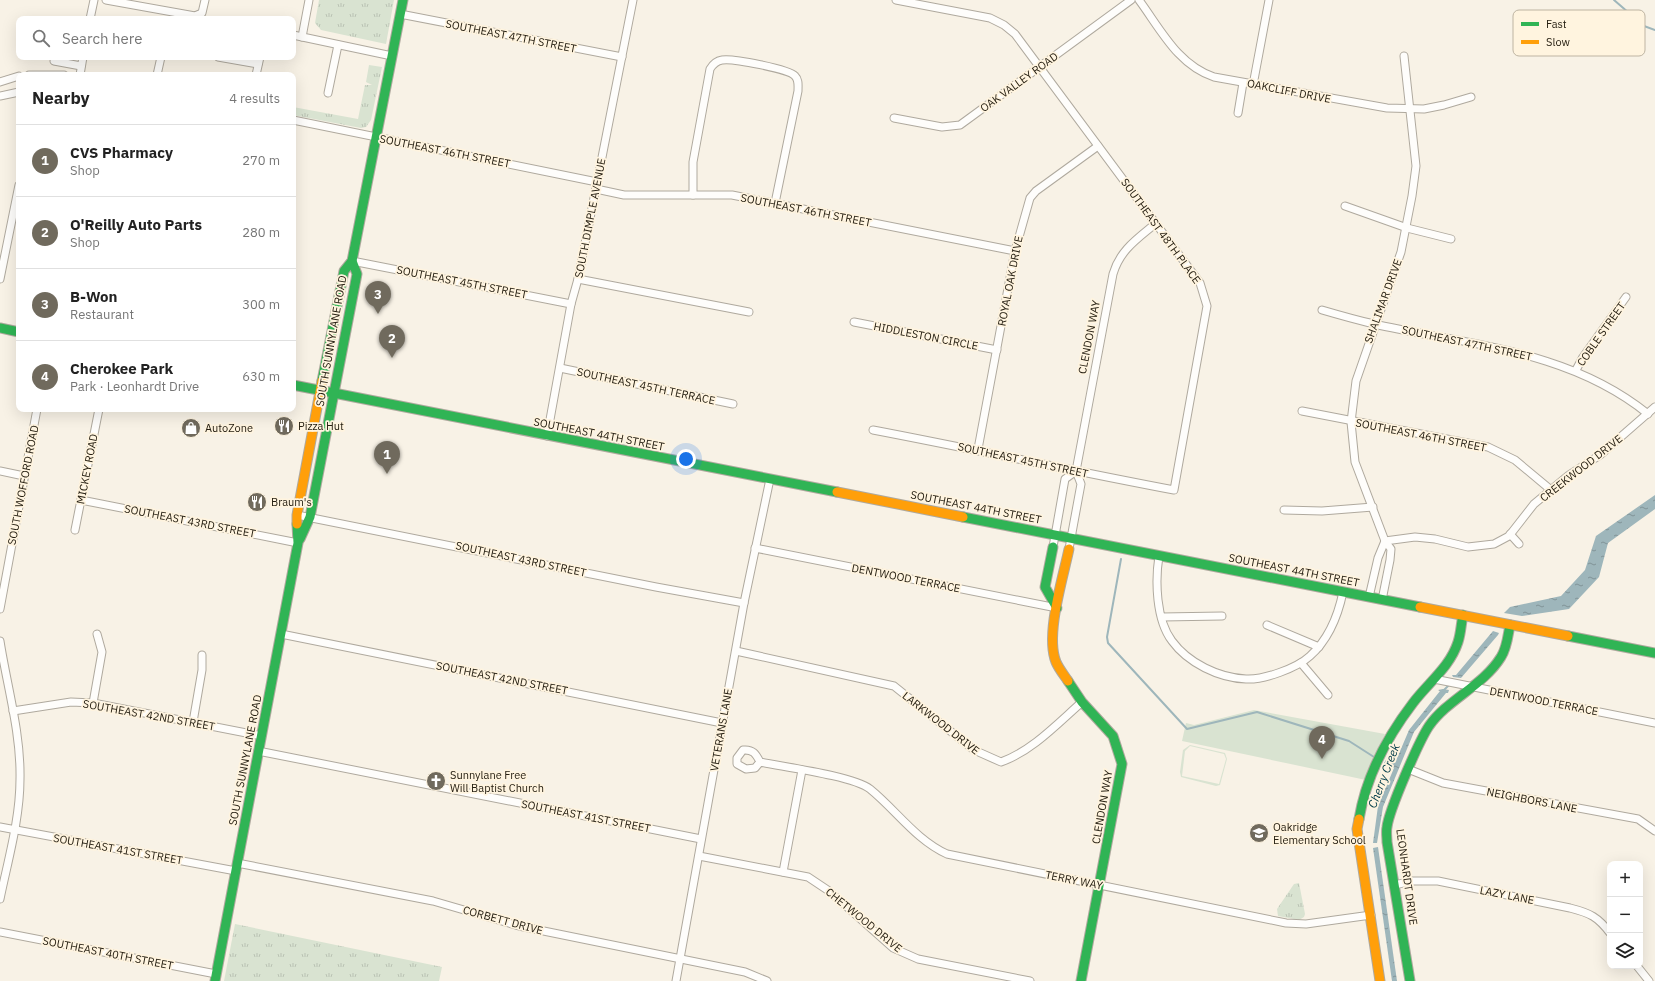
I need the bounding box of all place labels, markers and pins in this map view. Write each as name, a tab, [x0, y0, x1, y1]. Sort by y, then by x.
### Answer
pin: 3	[365, 281, 391, 314]
pin: 2	[379, 325, 405, 358]
restaurant icon: Pizza Hut	[273, 415, 295, 437]
shop icon: AutoZone	[180, 417, 202, 439]
place label: Pizza Hut	[298, 419, 344, 433]
place label: AutoZone	[205, 421, 253, 435]
pin: 1	[374, 441, 400, 474]
restaurant icon: Braum's	[246, 491, 268, 513]
place label: Braum's	[271, 495, 312, 509]
pin: 4	[1309, 726, 1335, 759]
place label: Sunnylane Free Will Baptist Church	[450, 768, 544, 795]
church icon: Sunnylane Free Will Baptist Church	[425, 770, 447, 792]
place label: Oakridge Elementary School	[1273, 820, 1366, 847]
school or university icon: Oakridge Elementary School	[1248, 822, 1270, 844]

